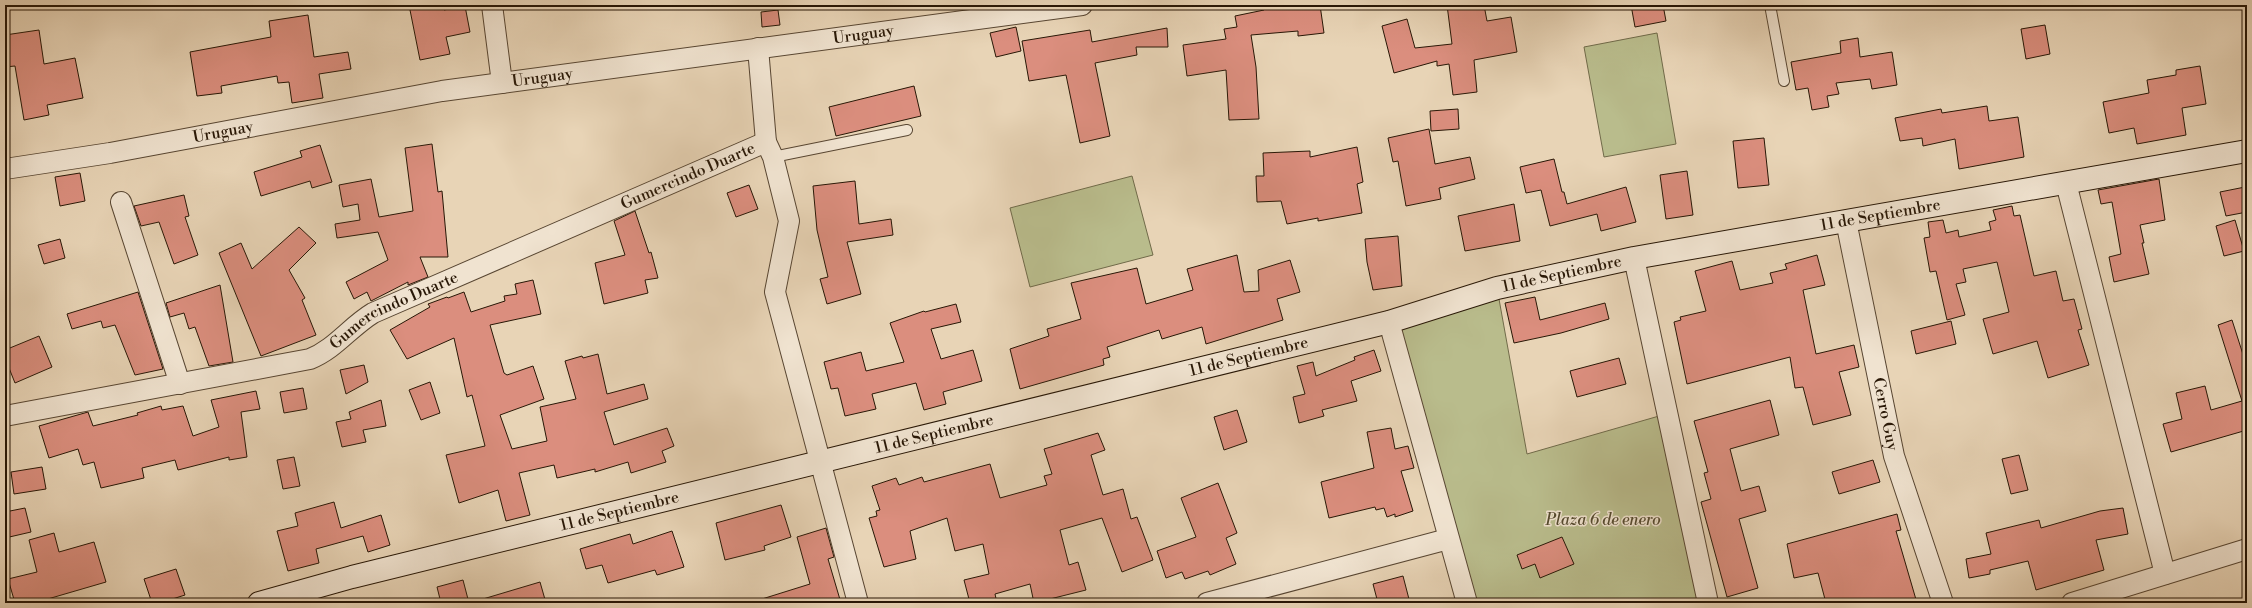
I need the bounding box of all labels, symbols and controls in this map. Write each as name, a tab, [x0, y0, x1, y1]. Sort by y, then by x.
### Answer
street label: Uruguay	[832, 20, 895, 48]
street label: Uruguay	[511, 64, 574, 92]
street label: Uruguay	[191, 116, 255, 147]
street label: Gumercindo Duarte	[618, 138, 758, 214]
street label: 11 de Septiembre	[1819, 195, 1942, 235]
street label: 11 de Septiembre	[1500, 251, 1623, 297]
street label: Gumercindo Duarte	[325, 267, 461, 354]
street label: 11 de Septiembre	[1187, 332, 1310, 381]
street label: Cerro Guy	[1868, 376, 1903, 453]
street label: 11 de Septiembre	[873, 410, 996, 458]
street label: 11 de Septiembre	[558, 487, 681, 535]
park label: Plaza 6 de enero	[1544, 510, 1661, 530]

